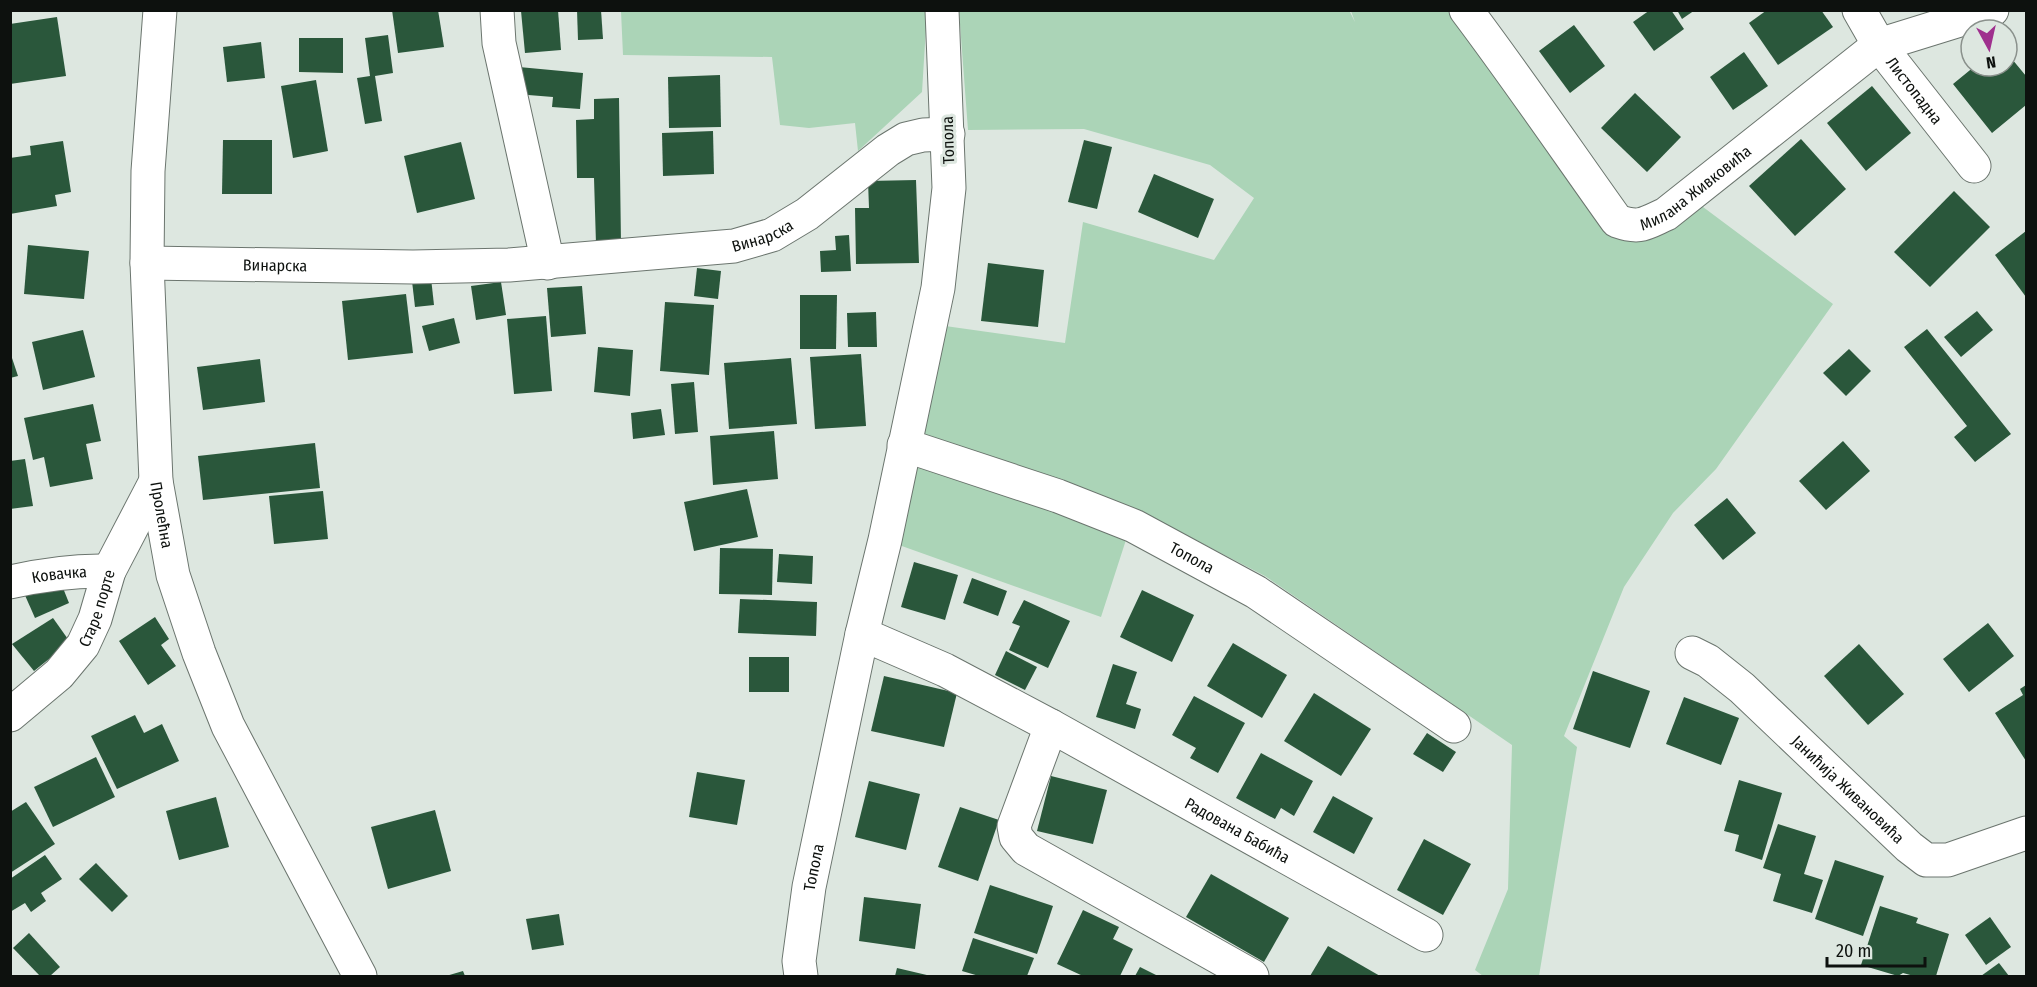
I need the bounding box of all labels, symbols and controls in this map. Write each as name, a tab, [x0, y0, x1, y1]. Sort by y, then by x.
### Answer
north arrow	[1959, 18, 2019, 78]
text: N	[1985, 52, 1997, 72]
street label: Листопадна	[1882, 53, 1947, 128]
street label: Топола	[938, 116, 958, 164]
street label: Милана Живковића	[1637, 141, 1755, 234]
street label: Винарска	[729, 215, 796, 256]
street label: Винарска	[243, 255, 307, 275]
street label: Пролећна	[147, 480, 177, 550]
street label: Топола	[1167, 538, 1218, 577]
street label: Ковачка	[30, 562, 87, 587]
street label: Старе порте	[74, 567, 118, 650]
street label: Јанићија Живановића	[1788, 731, 1909, 847]
street label: Радована Бабића	[1182, 793, 1294, 867]
street label: Топола	[799, 842, 827, 892]
scale bar	[1827, 930, 1924, 968]
text: 20 m	[1836, 940, 1871, 962]

